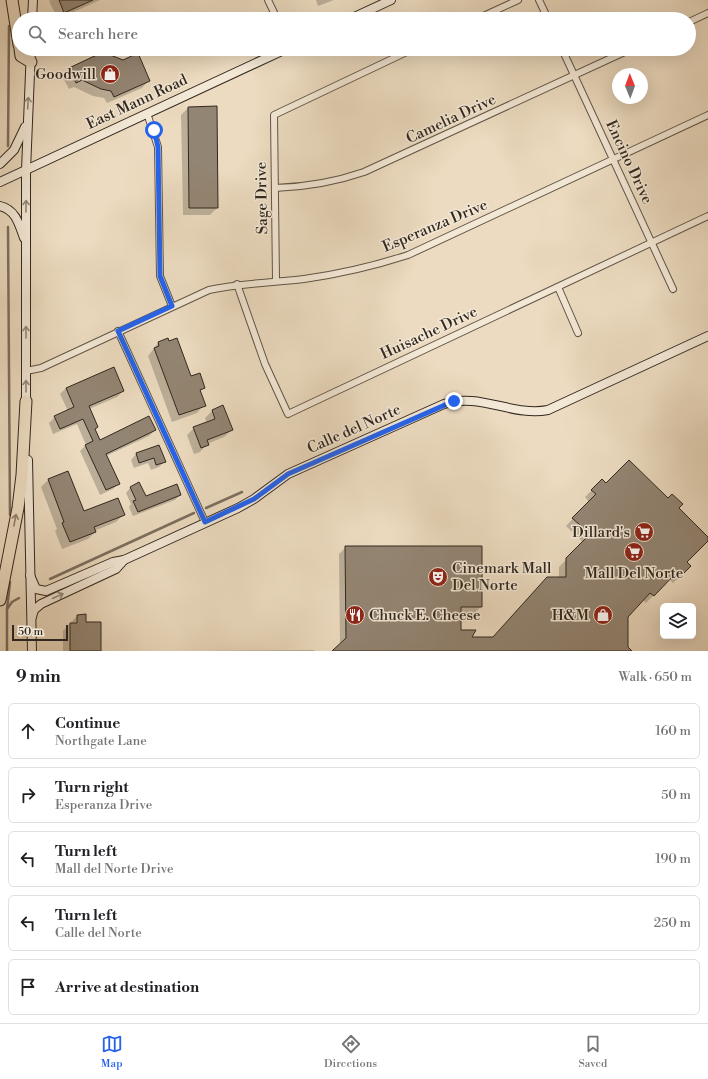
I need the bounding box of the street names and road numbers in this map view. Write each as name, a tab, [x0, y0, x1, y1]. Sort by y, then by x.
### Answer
street label: East Mann Road	[83, 70, 191, 134]
street label: Camelia Drive	[403, 90, 499, 148]
street label: Encino Drive	[601, 117, 657, 207]
street label: Sage Drive	[252, 162, 272, 234]
street label: Esperanza Drive	[380, 195, 490, 257]
street label: Huisache Drive	[377, 302, 481, 364]
street label: Calle del Norte	[304, 400, 404, 458]

